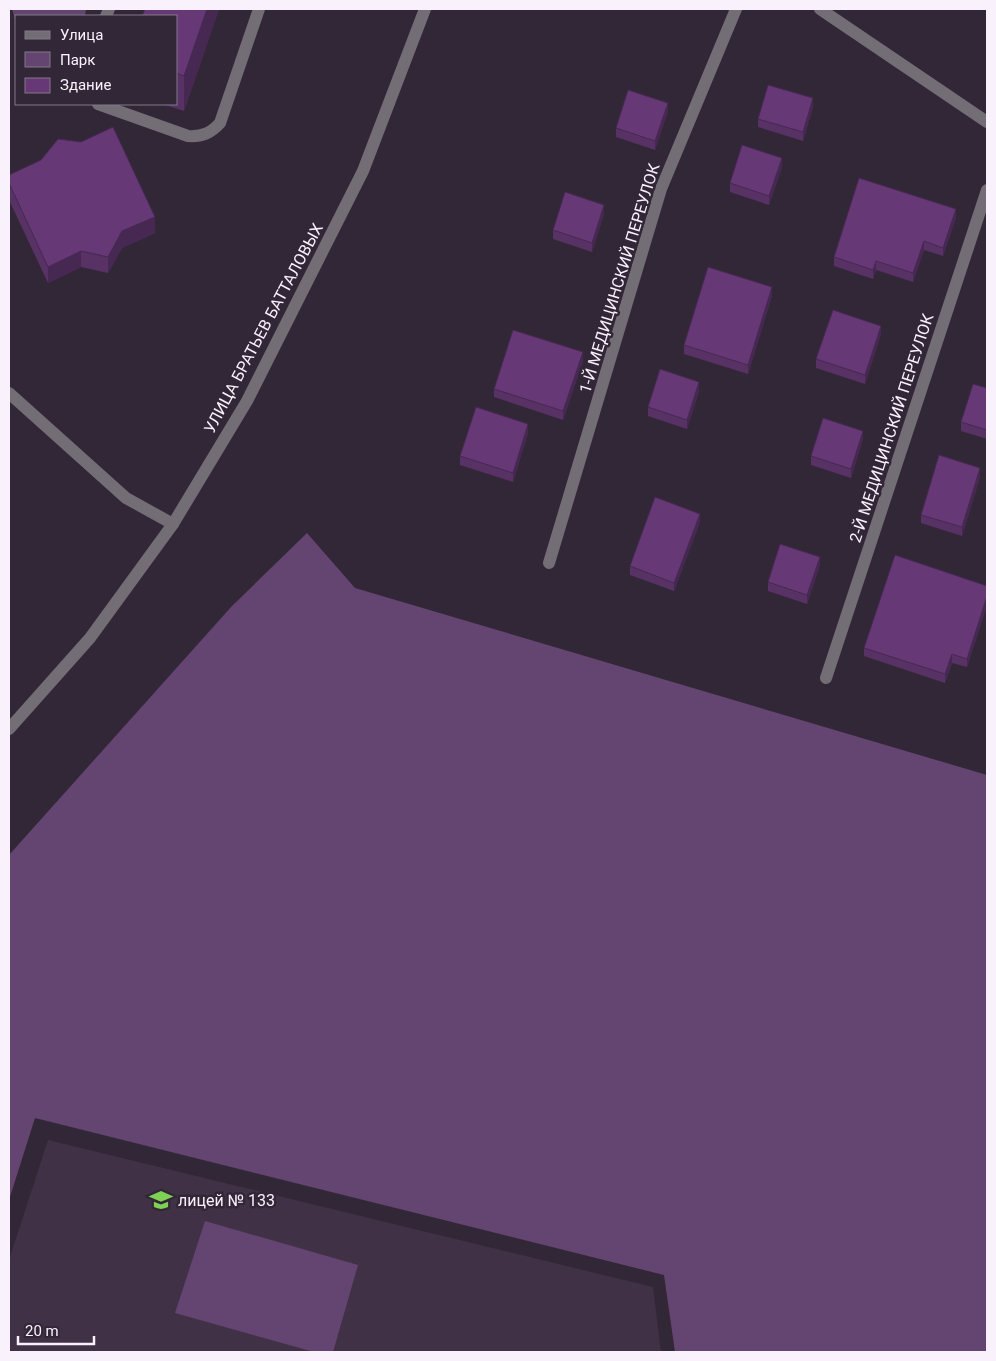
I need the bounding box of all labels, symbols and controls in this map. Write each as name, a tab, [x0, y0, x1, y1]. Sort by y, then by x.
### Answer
legend	[15, 15, 178, 105]
text: Улица	[60, 26, 103, 44]
text: Парк	[60, 51, 95, 69]
text: Здание	[60, 76, 111, 94]
street label: 1-Й МЕДИЦИНСКИЙ ПЕРЕУЛОК	[575, 160, 664, 395]
street label: УЛИЦА БРАТЬЕВ БАТТАЛОВЫХ	[200, 220, 327, 436]
street label: 2-Й МЕДИЦИНСКИЙ ПЕРЕУЛОК	[845, 311, 938, 545]
school or university icon: лицей № 133	[148, 1187, 174, 1213]
place label: лицей № 133	[178, 1191, 275, 1210]
scale bar	[18, 1314, 94, 1346]
text: 20 m	[25, 1322, 59, 1340]

